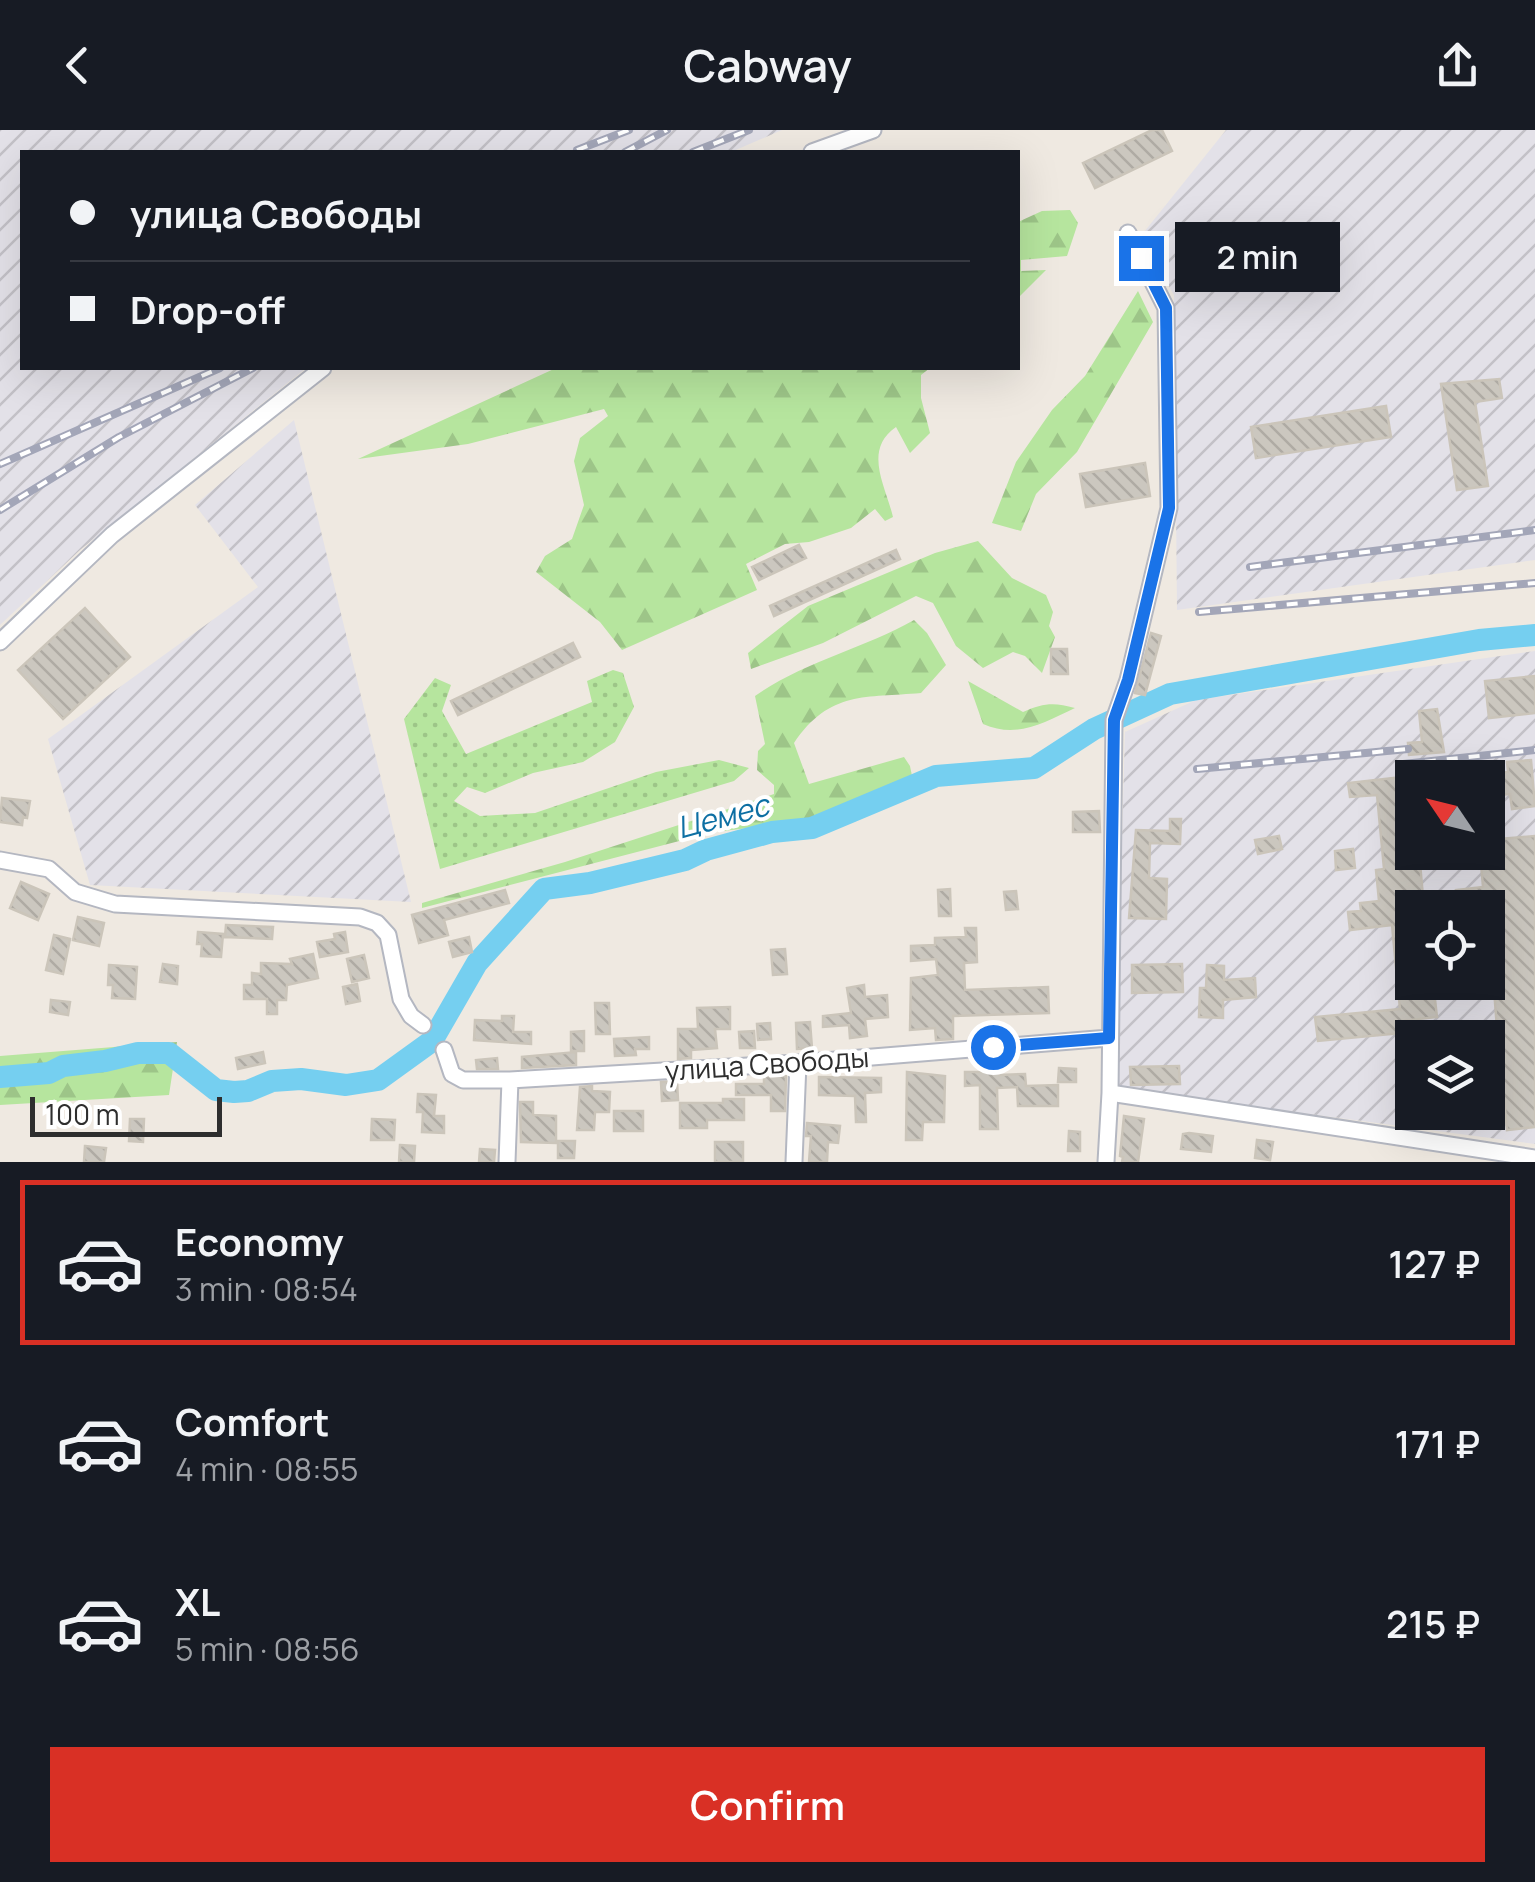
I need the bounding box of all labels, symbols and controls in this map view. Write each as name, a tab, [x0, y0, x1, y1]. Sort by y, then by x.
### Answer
text: Cabway	[683, 34, 852, 96]
icon: back	[50, 38, 105, 93]
icon: share	[1430, 38, 1485, 93]
text: улица Свободы	[130, 187, 422, 239]
callout: 2 min	[1176, 223, 1341, 293]
text: 2 min	[1217, 235, 1298, 279]
route end	[1119, 236, 1164, 281]
text: Drop-off	[130, 283, 285, 335]
north arrow	[1395, 760, 1505, 870]
map controls	[1395, 760, 1505, 1130]
water label: Цемес	[672, 783, 775, 847]
button: locate	[1395, 890, 1505, 1000]
button: layers	[1395, 1020, 1505, 1130]
route start	[971, 1025, 1016, 1070]
street label: улица Свободы	[664, 1037, 870, 1089]
scale bar	[30, 1092, 222, 1136]
text: 100 m	[45, 1095, 119, 1133]
text: Economy	[175, 1215, 344, 1267]
icon: car	[55, 1218, 145, 1308]
text: 127 ₽	[1388, 1237, 1480, 1289]
text: 3 min · 08:54	[175, 1267, 358, 1311]
text: Comfort	[175, 1395, 329, 1447]
icon: car	[55, 1398, 145, 1488]
text: 171 ₽	[1395, 1417, 1480, 1469]
text: 4 min · 08:55	[175, 1447, 359, 1491]
text: XL	[175, 1575, 220, 1627]
icon: car	[55, 1578, 145, 1668]
text: 215 ₽	[1386, 1597, 1480, 1649]
text: 5 min · 08:56	[175, 1627, 360, 1671]
button: Confirm	[50, 1747, 1485, 1862]

